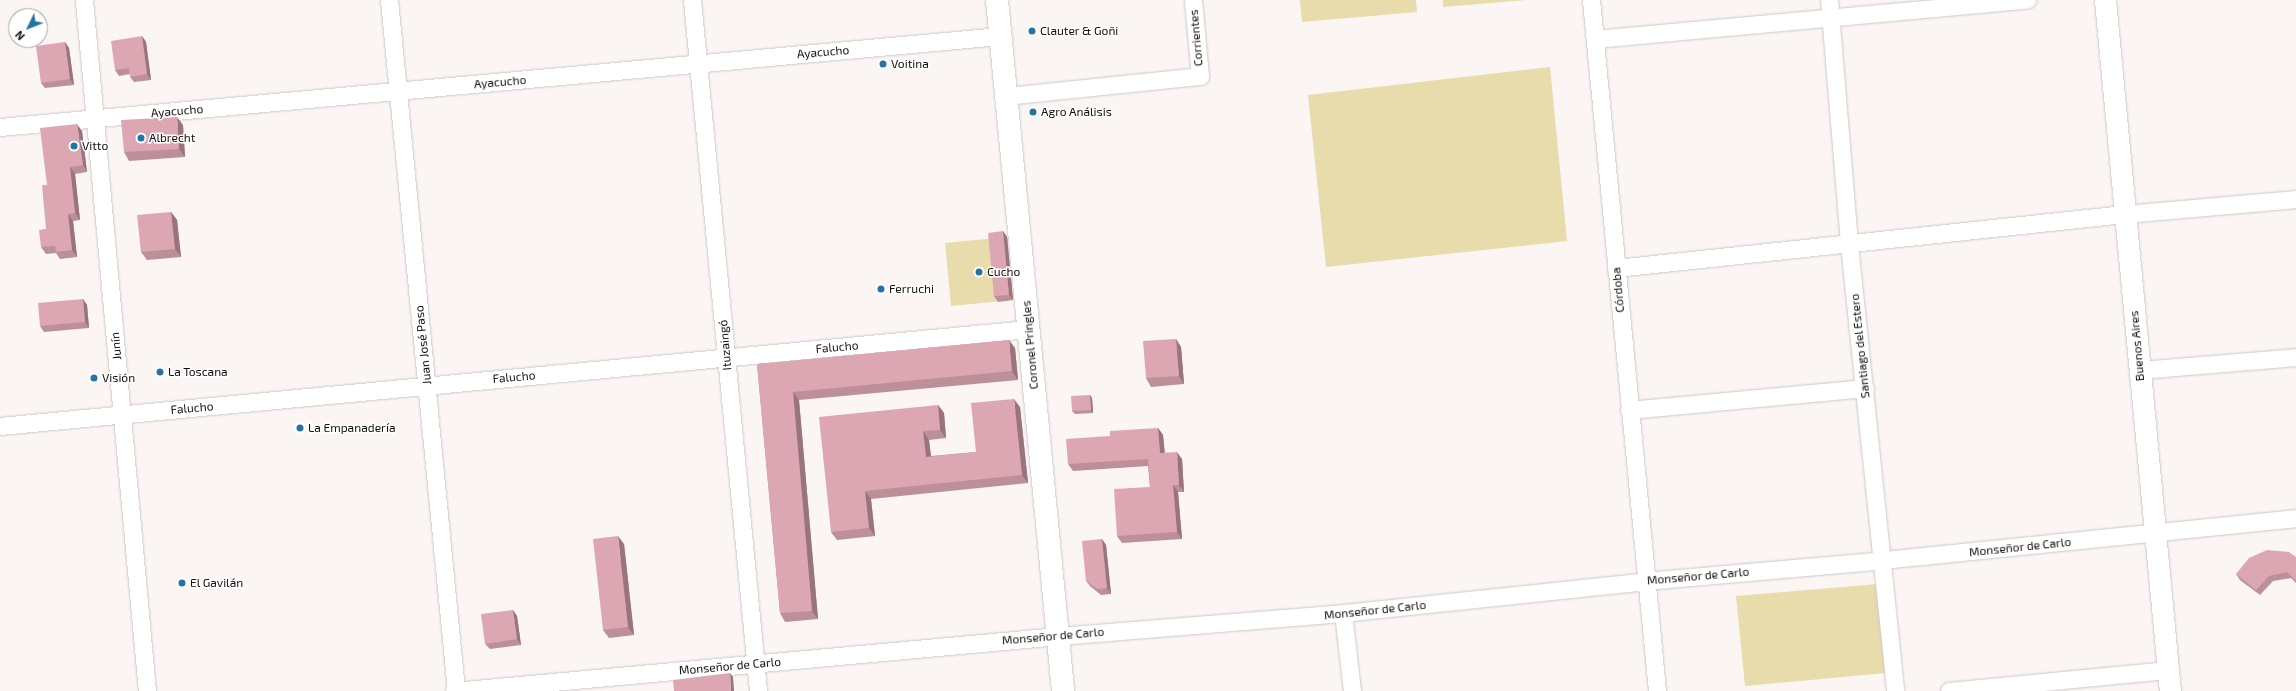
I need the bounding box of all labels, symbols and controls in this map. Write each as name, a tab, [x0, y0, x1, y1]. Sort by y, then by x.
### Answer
north arrow	[8, 8, 48, 48]
street label: Corrientes	[1186, 9, 1206, 67]
place label: Clauter & Goñi	[1040, 24, 1119, 38]
marker: Clauter & Goñi	[1027, 26, 1037, 36]
text: N	[12, 29, 27, 43]
street label: Ayacucho	[796, 43, 850, 61]
place label: Voitina	[891, 57, 929, 71]
marker: Voitina	[878, 59, 888, 69]
street label: Ayacucho	[473, 73, 527, 91]
street label: Ayacucho	[150, 102, 204, 120]
place label: Agro Análisis	[1041, 105, 1112, 119]
marker: Agro Análisis	[1028, 107, 1038, 117]
place label: Albrecht	[149, 131, 195, 145]
marker: Albrecht	[136, 133, 146, 143]
place label: Vitto	[82, 139, 108, 153]
marker: Vitto	[69, 141, 79, 151]
place label: Cucho	[987, 265, 1020, 279]
marker: Cucho	[974, 267, 984, 277]
street label: Córdoba	[1609, 267, 1627, 313]
place label: Ferruchi	[889, 282, 934, 296]
marker: Ferruchi	[876, 284, 886, 294]
street label: Santiago del Estero	[1847, 293, 1873, 399]
street label: Coronel Pringles	[1019, 300, 1041, 390]
street label: Juan José Paso	[412, 305, 434, 385]
street label: Buenos Aires	[2127, 310, 2147, 382]
street label: Ituzaingó	[716, 319, 734, 371]
street label: Junín	[108, 331, 124, 361]
street label: Falucho	[815, 338, 859, 356]
place label: La Toscana	[168, 365, 228, 379]
marker: La Toscana	[155, 367, 165, 377]
street label: Falucho	[492, 368, 536, 386]
place label: Visión	[102, 371, 135, 385]
marker: Visión	[89, 373, 99, 383]
street label: Falucho	[170, 399, 214, 417]
place label: La Empanadería	[308, 421, 395, 435]
marker: La Empanadería	[295, 423, 305, 433]
street label: Monseñor de Carlo	[1968, 534, 2072, 560]
street label: Monseñor de Carlo	[1646, 564, 1750, 588]
place label: El Gavilán	[190, 576, 244, 590]
marker: El Gavilán	[177, 578, 187, 588]
street label: Monseñor de Carlo	[1323, 597, 1427, 623]
street label: Monseñor de Carlo	[1001, 624, 1105, 648]
street label: Monseñor de Carlo	[678, 654, 782, 678]

